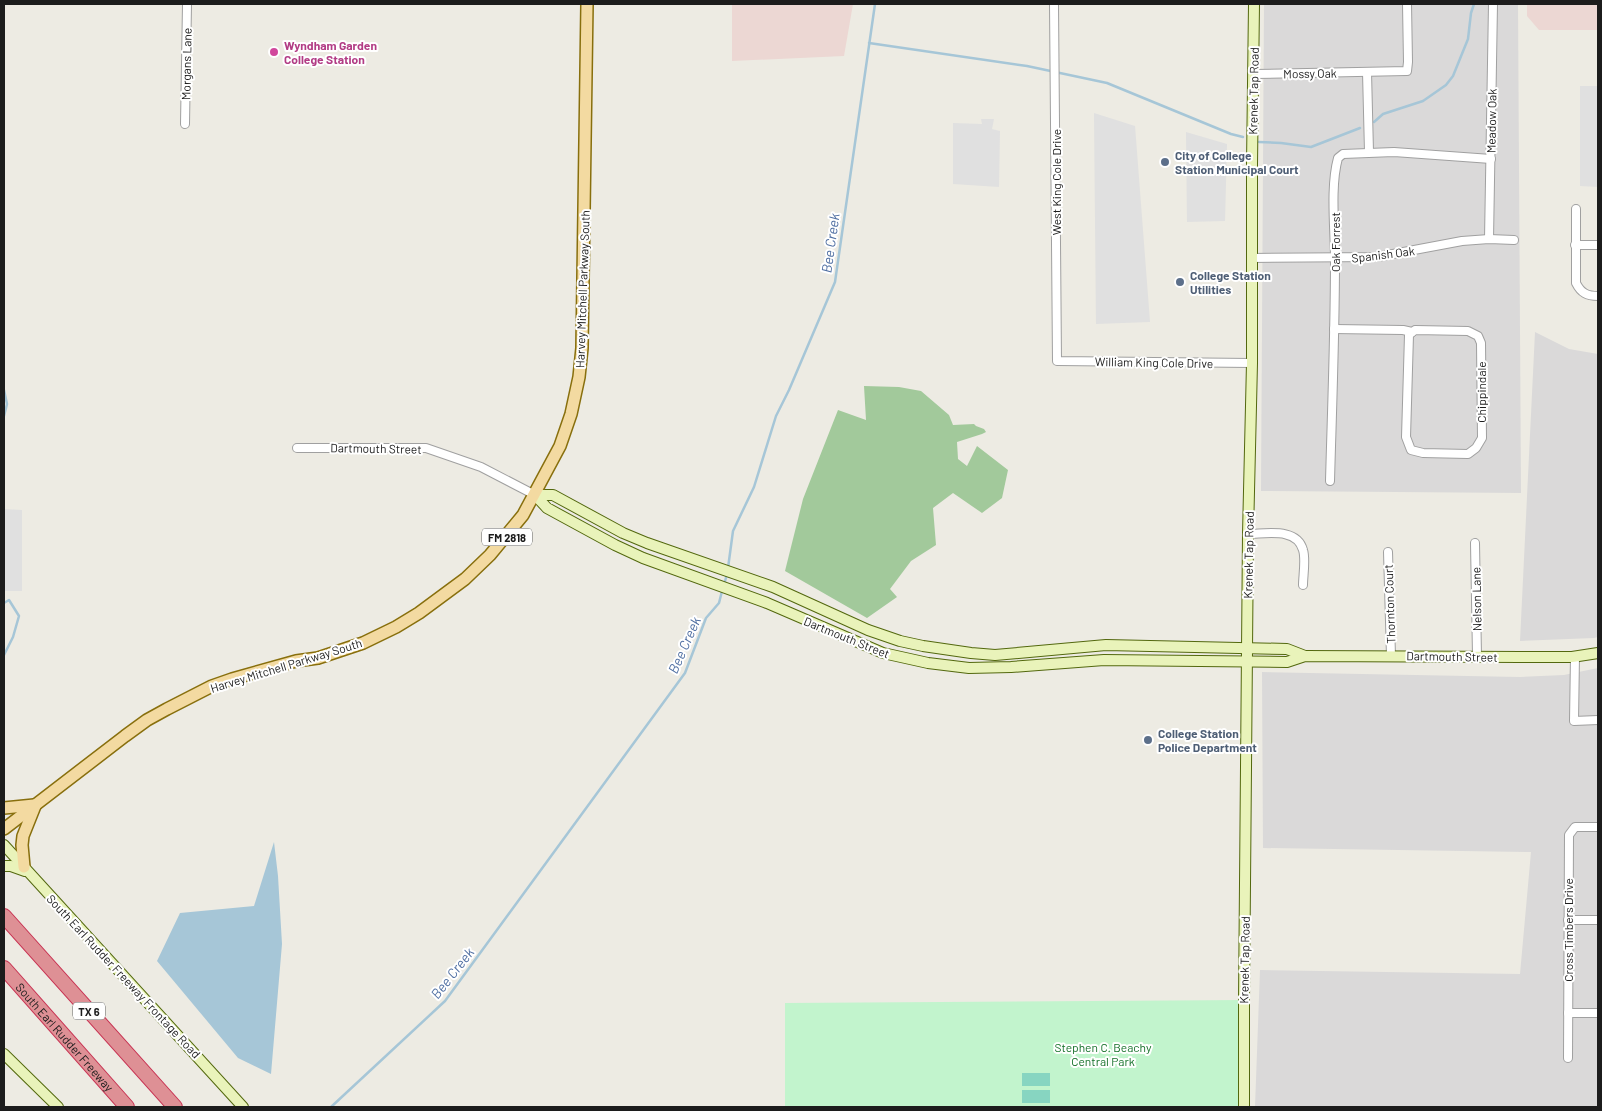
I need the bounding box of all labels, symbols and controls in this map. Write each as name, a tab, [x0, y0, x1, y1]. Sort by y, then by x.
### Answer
street label: Morgans Lane	[178, 28, 194, 100]
place label: Wyndham Garden College Station	[284, 38, 377, 66]
marker: Wyndham Garden College Station	[268, 46, 280, 58]
street label: Krenek Tap Road	[1245, 47, 1261, 135]
street label: Mossy Oak	[1283, 66, 1337, 80]
street label: Meadow Oak	[1483, 89, 1499, 153]
street label: West King Cole Drive	[1049, 129, 1063, 235]
place label: City of College Station Municipal Court	[1175, 148, 1299, 176]
marker: City of College Station Municipal Court	[1159, 156, 1171, 168]
street label: Harvey Mitchell Parkway South	[572, 210, 592, 368]
water label: Bee Creek	[817, 212, 843, 274]
street label: Oak Forrest	[1328, 212, 1342, 272]
street label: Spanish Oak	[1351, 243, 1415, 265]
place label: College Station Utilities	[1190, 268, 1271, 296]
marker: College Station Utilities	[1174, 276, 1186, 288]
street label: William King Cole Drive	[1095, 354, 1213, 370]
street label: Chippindale	[1474, 361, 1488, 423]
street label: Dartmouth Street	[330, 440, 422, 456]
street label: Krenek Tap Road	[1240, 511, 1256, 599]
road number: FM 2818	[482, 528, 532, 546]
street label: Thornton Court	[1381, 564, 1397, 644]
street label: Nelson Lane	[1468, 567, 1484, 631]
street label: Dartmouth Street	[802, 613, 892, 661]
water label: Bee Creek	[664, 614, 704, 676]
street label: Harvey Mitchell Parkway South	[208, 635, 364, 695]
street label: Dartmouth Street	[1406, 648, 1498, 664]
place label: College Station Police Department	[1158, 726, 1257, 754]
marker: College Station Police Department	[1142, 734, 1154, 746]
street label: Cross Timbers Drive	[1561, 878, 1575, 982]
street label: South Earl Rudder Freeway Frontage Road	[44, 891, 204, 1061]
street label: Krenek Tap Road	[1236, 916, 1252, 1004]
water label: Bee Creek	[427, 944, 477, 1002]
street label: South Earl Rudder Freeway	[13, 981, 117, 1095]
road number: TX 6	[73, 1002, 105, 1019]
park label: Stephen C. Beachy Central Park	[1055, 1040, 1152, 1068]

